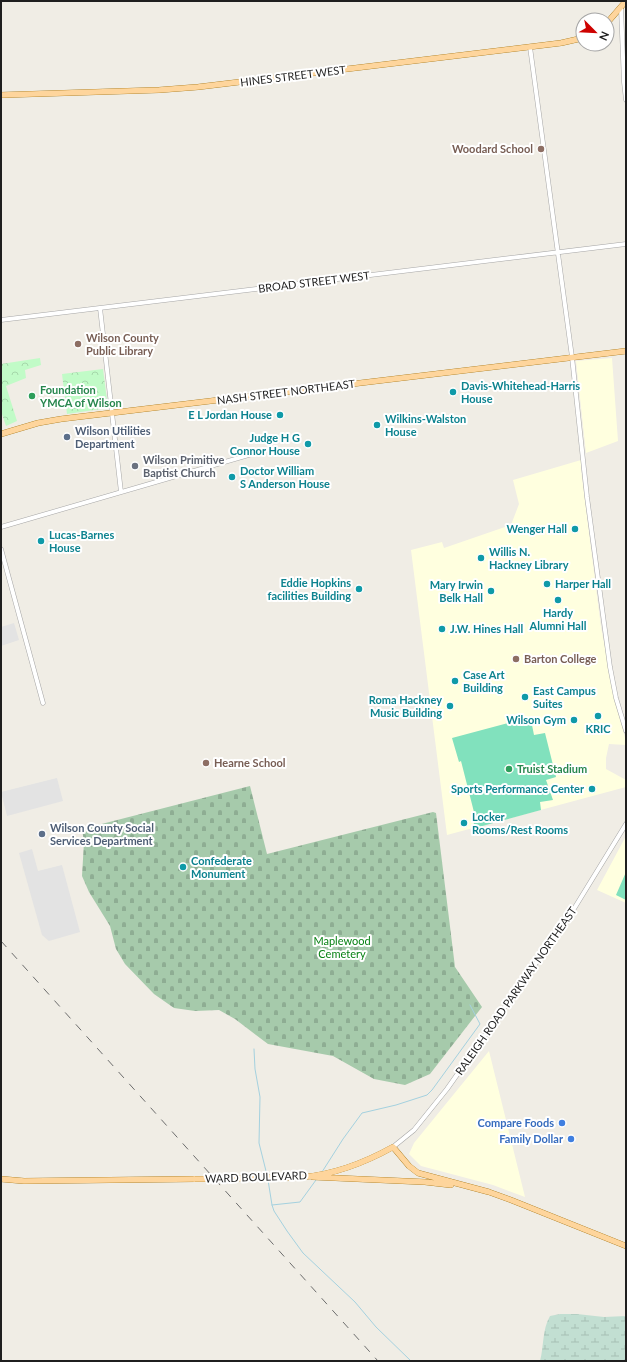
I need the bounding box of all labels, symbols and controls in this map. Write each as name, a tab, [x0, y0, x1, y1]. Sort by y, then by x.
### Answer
north arrow	[575, 12, 615, 52]
text: N	[597, 30, 612, 43]
street label: HINES STREET WEST	[239, 63, 347, 88]
place label: Woodard School	[452, 142, 533, 155]
marker: Woodard School	[536, 144, 546, 154]
street label: BROAD STREET WEST	[257, 268, 371, 295]
place label: Wilson County Public Library	[86, 331, 159, 357]
marker: Wilson County Public Library	[73, 339, 83, 349]
street label: NASH STREET NORTHEAST	[216, 377, 356, 406]
place label: Davis-Whitehead-Harris House	[461, 379, 580, 405]
place label: Foundation YMCA of Wilson	[39, 383, 122, 409]
marker: Davis-Whitehead-Harris House	[448, 387, 458, 397]
marker: Foundation YMCA of Wilson	[27, 391, 37, 401]
place label: E L Jordan House	[188, 408, 272, 421]
marker: E L Jordan House	[275, 410, 285, 420]
place label: Wilkins-Walston House	[385, 412, 466, 438]
marker: Wilkins-Walston House	[372, 420, 382, 430]
place label: Wilson Utilities Department	[75, 424, 151, 450]
place label: Judge H G Connor House	[230, 431, 300, 457]
marker: Wilson Utilities Department	[62, 432, 72, 442]
marker: Judge H G Connor House	[303, 439, 313, 449]
place label: Wilson Primitive Baptist Church	[143, 453, 224, 479]
marker: Wilson Primitive Baptist Church	[130, 461, 140, 471]
place label: Doctor William S Anderson House	[240, 464, 330, 490]
marker: Doctor William S Anderson House	[227, 472, 237, 482]
place label: Wenger Hall	[507, 522, 567, 535]
marker: Wenger Hall	[570, 524, 580, 534]
place label: Lucas-Barnes House	[49, 528, 114, 554]
marker: Lucas-Barnes House	[36, 536, 46, 546]
place label: Willis N. Hackney Library	[489, 545, 569, 571]
marker: Willis N. Hackney Library	[476, 553, 486, 563]
place label: Eddie Hopkins facilities Building	[267, 576, 351, 602]
place label: Harper Hall	[555, 577, 611, 590]
place label: Mary Irwin Belk Hall	[430, 578, 483, 604]
marker: Harper Hall	[542, 579, 552, 589]
marker: Eddie Hopkins facilities Building	[354, 584, 364, 594]
marker: Mary Irwin Belk Hall	[486, 586, 496, 596]
marker: Hardy Alumni Hall	[553, 595, 563, 605]
place label: Hardy Alumni Hall	[529, 606, 587, 632]
place label: J.W. Hines Hall	[450, 622, 523, 635]
marker: J.W. Hines Hall	[437, 624, 447, 634]
place label: Barton College	[524, 652, 597, 665]
marker: Barton College	[511, 654, 521, 664]
place label: Case Art Building	[463, 668, 506, 694]
marker: Case Art Building	[450, 676, 460, 686]
place label: East Campus Suites	[533, 684, 596, 710]
marker: East Campus Suites	[520, 692, 530, 702]
place label: Roma Hackney Music Building	[369, 693, 442, 719]
marker: Roma Hackney Music Building	[445, 701, 455, 711]
marker: KRIC	[593, 711, 603, 721]
place label: Wilson Gym	[506, 713, 566, 726]
marker: Wilson Gym	[569, 715, 579, 725]
place label: KRIC	[585, 722, 611, 735]
place label: Hearne School	[214, 756, 286, 769]
marker: Hearne School	[201, 758, 211, 768]
place label: Truist Stadium	[517, 762, 587, 775]
marker: Truist Stadium	[504, 764, 514, 774]
place label: Sports Performance Center	[451, 782, 585, 795]
marker: Sports Performance Center	[587, 784, 597, 794]
place label: Locker Rooms/Rest Rooms	[472, 810, 568, 836]
marker: Locker Rooms/Rest Rooms	[459, 818, 469, 828]
place label: Wilson County Social Services Department	[50, 821, 154, 847]
marker: Wilson County Social Services Department	[37, 829, 47, 839]
place label: Confederate Monument	[191, 854, 252, 880]
marker: Confederate Monument	[178, 862, 188, 872]
street label: RALEIGH ROAD PARKWAY NORTHEAST	[452, 904, 579, 1077]
park label: Maplewood Cemetery	[313, 934, 371, 960]
place label: Compare Foods	[478, 1116, 554, 1129]
marker: Compare Foods	[557, 1118, 567, 1128]
place label: Family Dollar	[499, 1132, 564, 1145]
marker: Family Dollar	[566, 1134, 576, 1144]
street label: WARD BOULEVARD	[205, 1168, 307, 1185]

